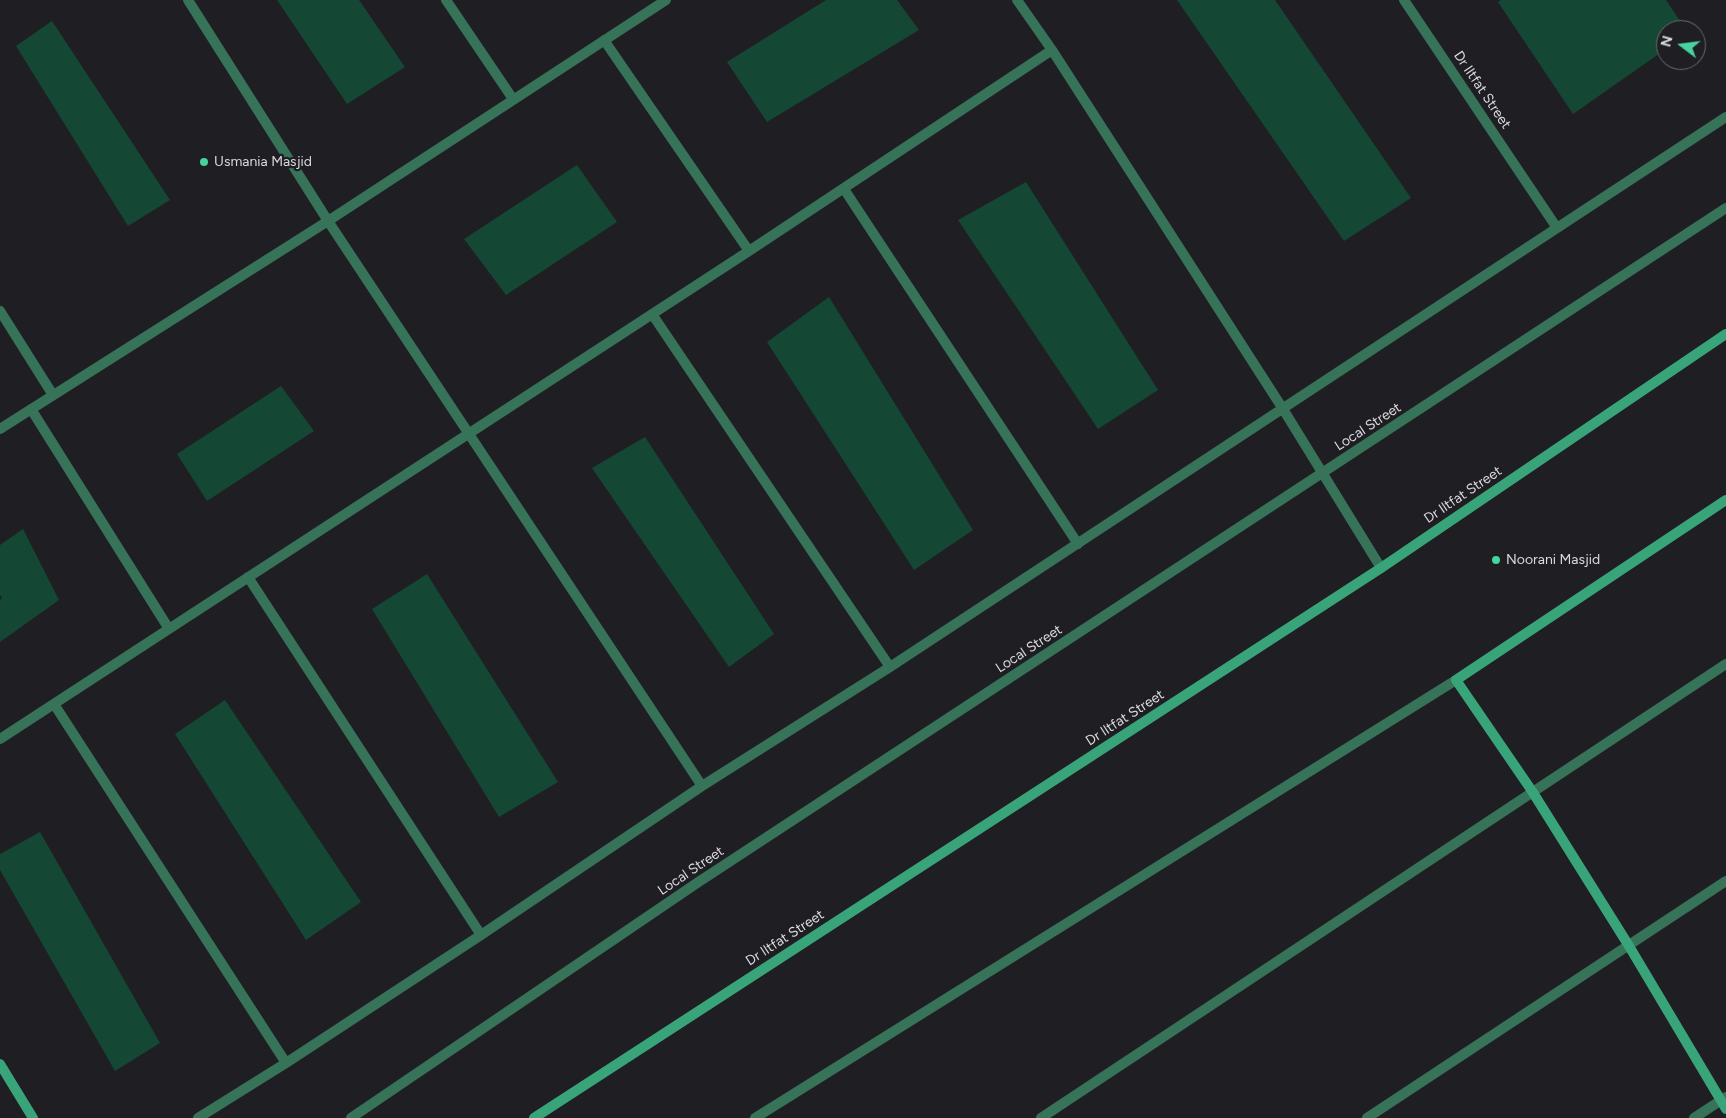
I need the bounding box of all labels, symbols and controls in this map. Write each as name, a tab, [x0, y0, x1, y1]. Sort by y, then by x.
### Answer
north arrow	[1656, 20, 1706, 70]
text: N	[1657, 34, 1677, 49]
street label: Dr Iltfat Street	[1450, 48, 1514, 132]
place label: Usmania Masjid	[214, 154, 312, 170]
marker: Usmania Masjid	[198, 156, 210, 168]
street label: Local Street	[1332, 399, 1404, 455]
street label: Dr Iltfat Street	[1421, 463, 1505, 527]
place label: Noorani Masjid	[1506, 552, 1600, 568]
marker: Noorani Masjid	[1490, 554, 1502, 566]
street label: Local Street	[993, 621, 1065, 677]
street label: Dr Iltfat Street	[1083, 686, 1167, 750]
street label: Local Street	[655, 843, 727, 899]
street label: Dr Iltfat Street	[743, 906, 827, 970]

